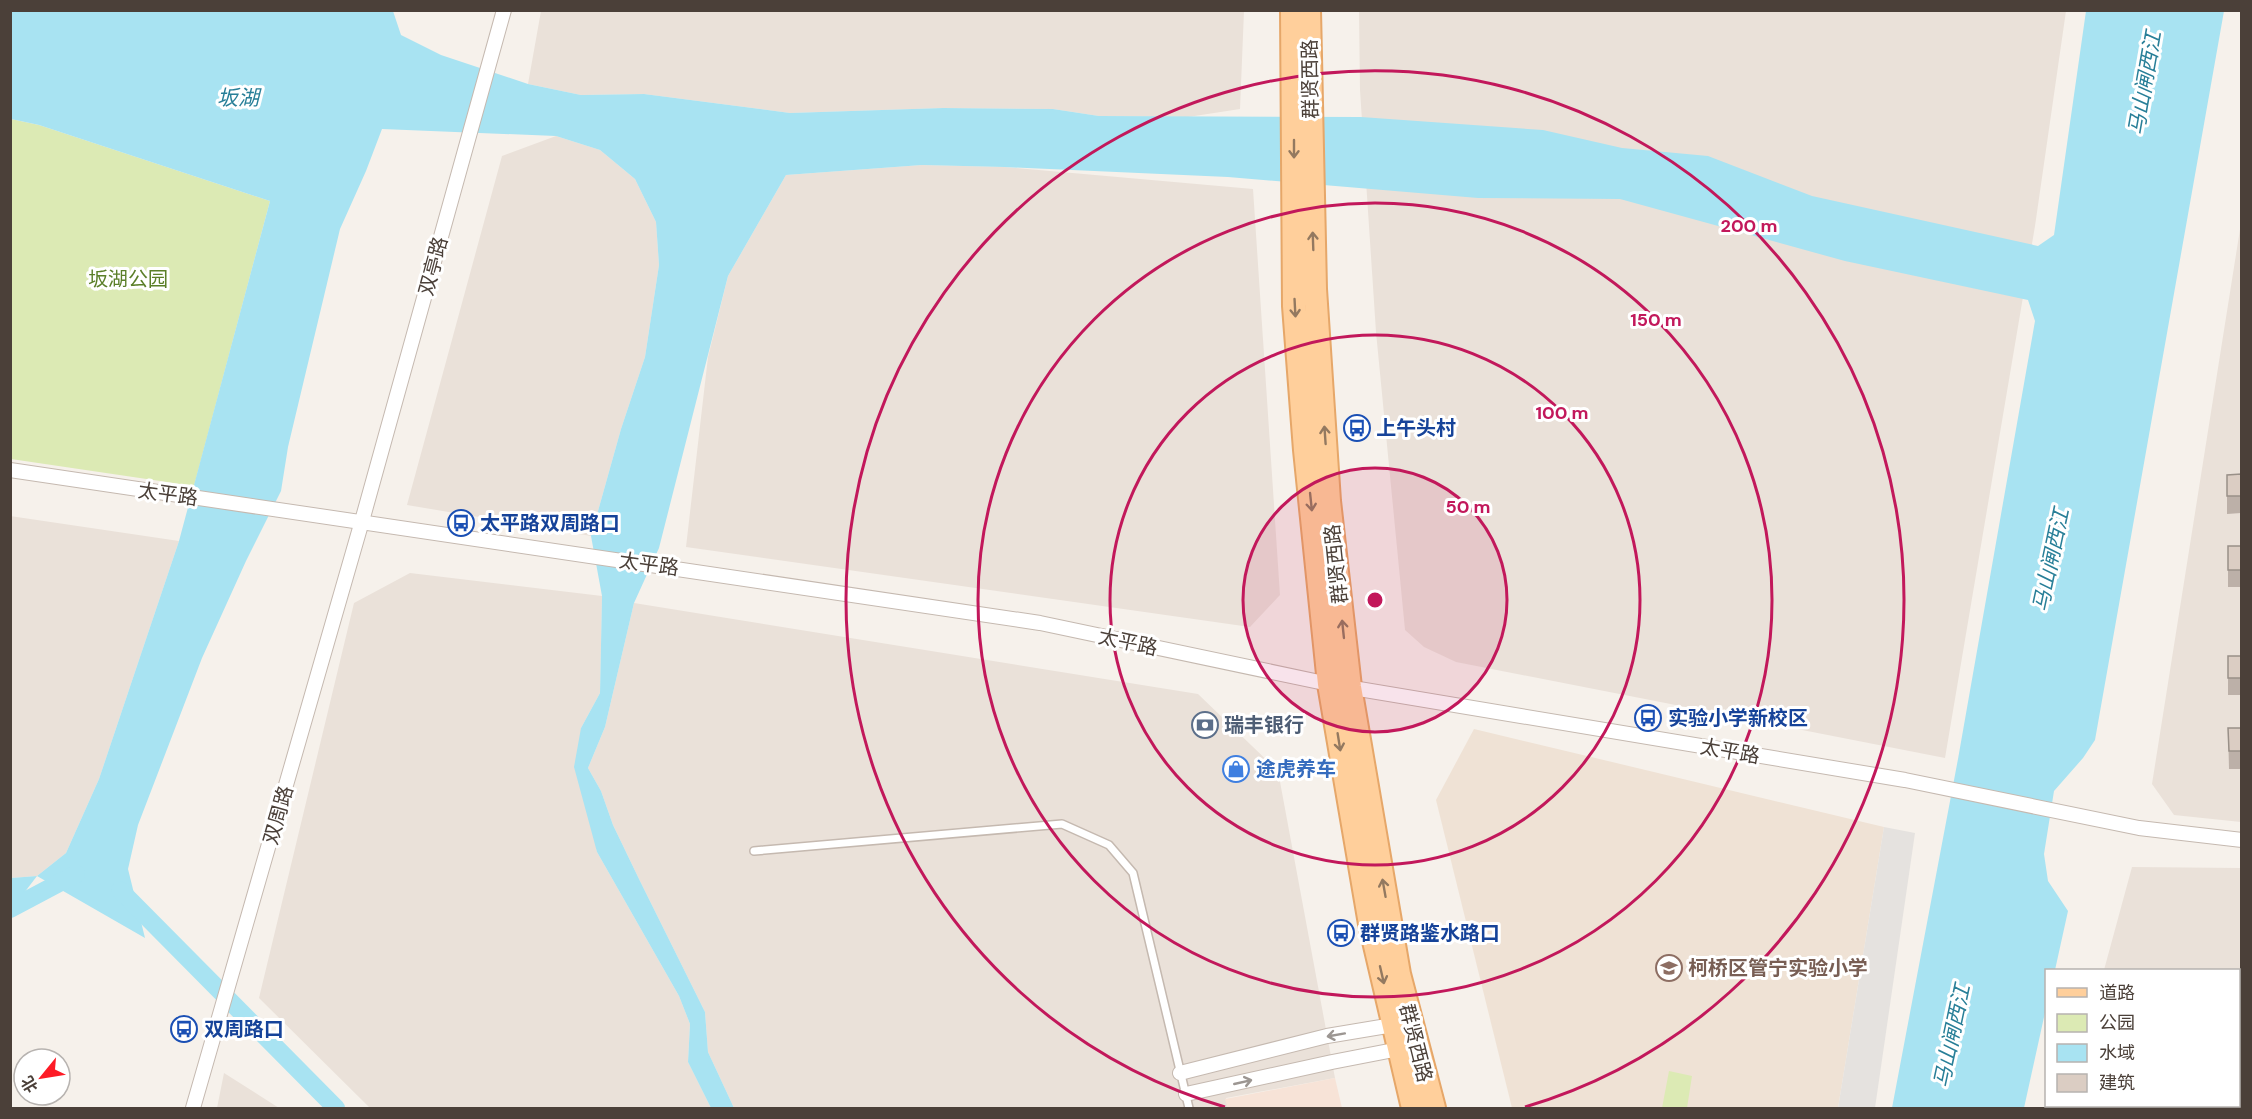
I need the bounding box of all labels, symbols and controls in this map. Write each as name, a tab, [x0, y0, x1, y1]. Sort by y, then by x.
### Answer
water label: 马山闸西江	[2122, 27, 2168, 137]
street label: 群贤西路	[1296, 39, 1324, 119]
water label: 坂湖	[217, 84, 262, 112]
one-way arrow	[1288, 138, 1300, 158]
text: 200 m	[1721, 214, 1777, 238]
one-way arrow	[1308, 231, 1319, 251]
street label: 双亭路	[413, 234, 453, 298]
park label: 坂湖公园	[88, 266, 168, 292]
one-way arrow	[1289, 297, 1300, 317]
text: 150 m	[1630, 308, 1682, 332]
text: 100 m	[1535, 401, 1589, 425]
bus stop icon: 上午头村	[1342, 413, 1372, 443]
place label: 上午头村	[1376, 415, 1456, 441]
one-way arrow	[1319, 426, 1330, 446]
street label: 太平路	[136, 477, 200, 511]
one-way arrow	[1306, 492, 1317, 512]
text: 50 m	[1445, 495, 1491, 519]
water label: 马山闸西江	[2026, 504, 2076, 614]
bus stop icon: 太平路双周路口	[446, 508, 476, 538]
place label: 太平路双周路口	[480, 510, 620, 536]
street label: 群贤西路	[1319, 523, 1353, 605]
street label: 太平路	[617, 547, 681, 581]
centre of rings	[1365, 590, 1385, 610]
one-way arrow	[1338, 620, 1349, 640]
street label: 太平路	[1096, 623, 1160, 661]
bus stop icon: 实验小学新校区	[1633, 703, 1663, 733]
place label: 实验小学新校区	[1668, 705, 1808, 731]
bank icon: 瑞丰银行	[1190, 710, 1220, 740]
place label: 瑞丰银行	[1224, 712, 1304, 738]
one-way arrow	[1333, 731, 1344, 751]
street label: 太平路	[1698, 733, 1762, 769]
shop icon: 途虎养车	[1221, 754, 1251, 784]
place label: 途虎养车	[1256, 756, 1336, 782]
street label: 双周路	[257, 783, 299, 847]
one-way arrow	[1378, 878, 1389, 898]
bus stop icon: 群贤路鉴水路口	[1326, 918, 1356, 948]
place label: 群贤路鉴水路口	[1360, 920, 1500, 946]
school or university icon: 柯桥区管宁实验小学	[1654, 953, 1684, 983]
place label: 柯桥区管宁实验小学	[1688, 955, 1868, 981]
one-way arrow	[1377, 964, 1388, 984]
legend	[2045, 969, 2240, 1107]
water label: 马山闸西江	[1927, 980, 1977, 1090]
text: 道路	[2099, 981, 2135, 1005]
street label: 群贤西路	[1394, 1001, 1438, 1085]
text: 公园	[2099, 1011, 2135, 1035]
bus stop icon: 双周路口	[169, 1014, 199, 1044]
place label: 双周路口	[204, 1016, 284, 1042]
one-way arrow	[1327, 1030, 1346, 1041]
text: 水域	[2099, 1041, 2135, 1065]
north arrow	[12, 1047, 72, 1107]
text: 建筑	[2099, 1071, 2135, 1095]
text: 北	[16, 1072, 43, 1096]
one-way arrow	[1234, 1075, 1253, 1087]

